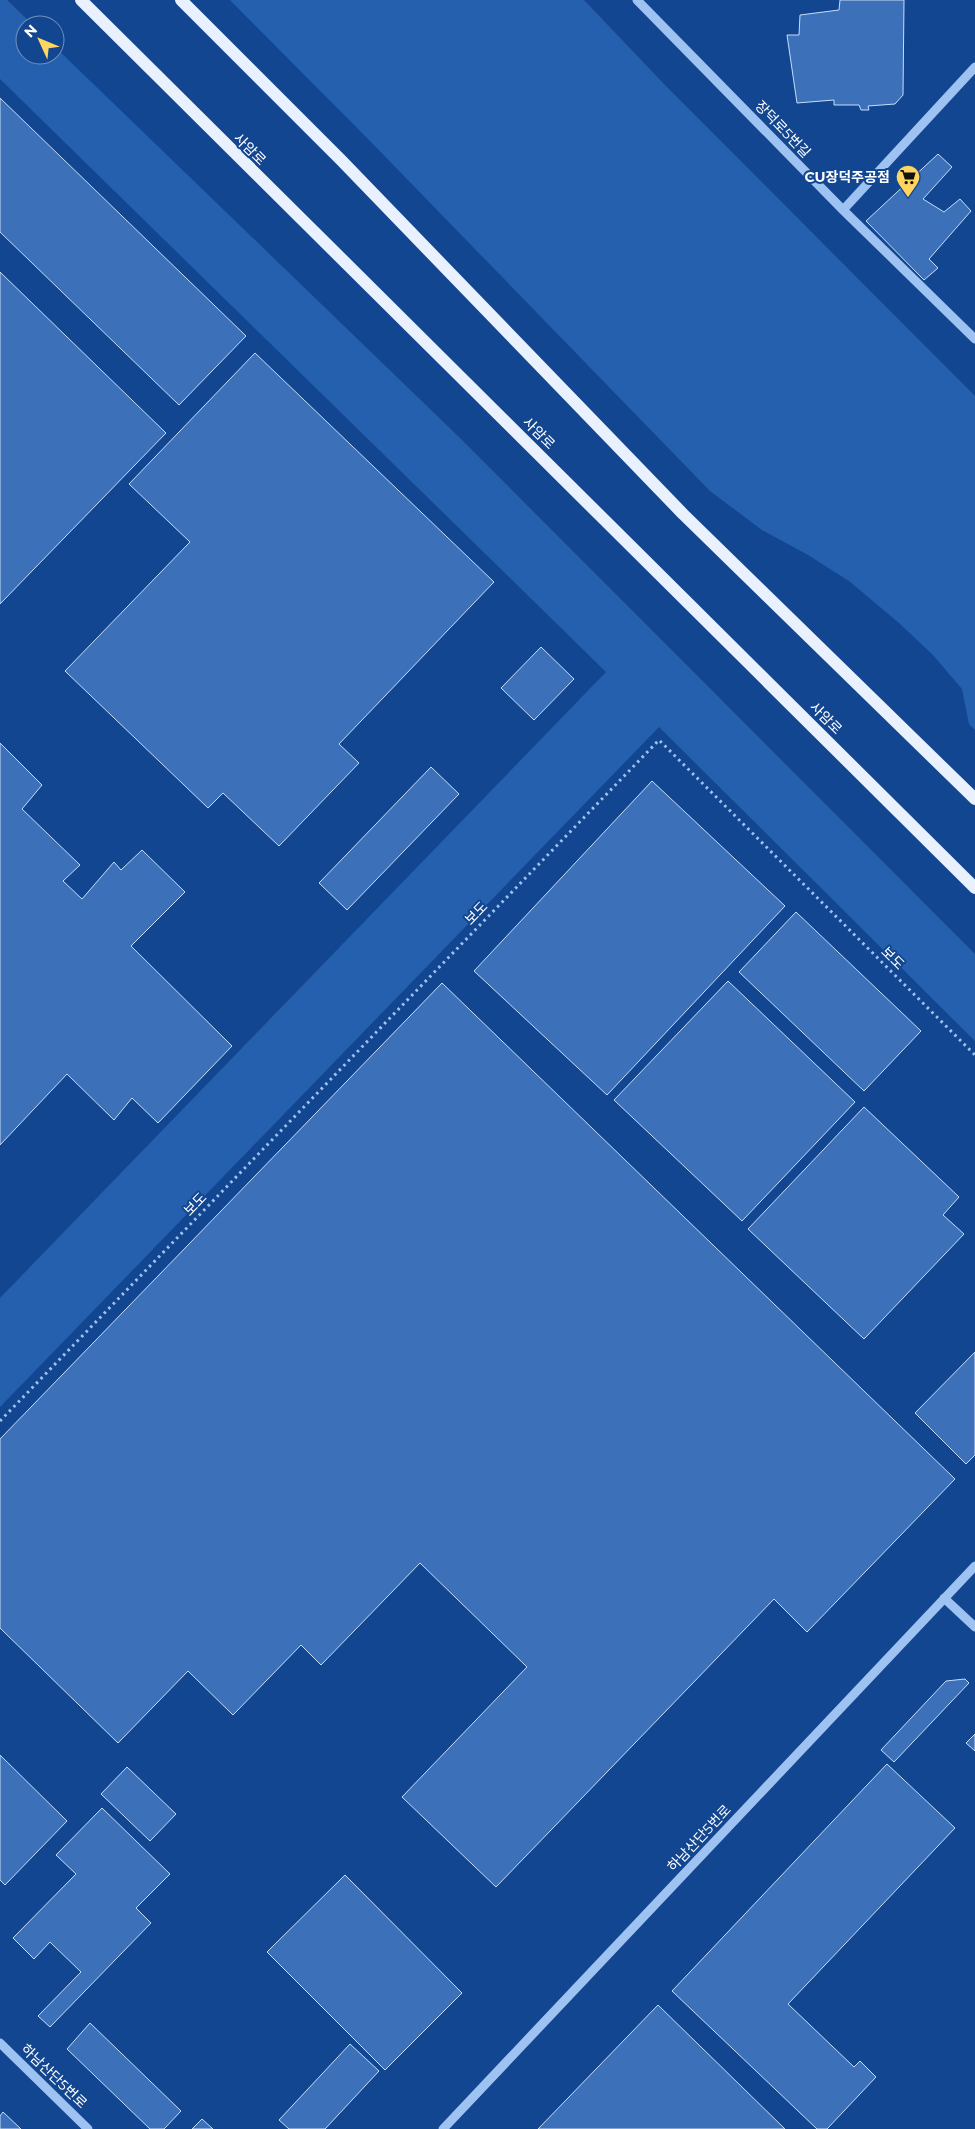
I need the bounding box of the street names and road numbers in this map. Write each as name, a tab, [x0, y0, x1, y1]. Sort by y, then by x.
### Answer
street label: 장덕로5번길	[751, 97, 815, 161]
street label: 사암로	[230, 129, 270, 169]
street label: 사암로	[519, 413, 559, 453]
street label: 사암로	[806, 698, 846, 738]
street label: 보도	[461, 897, 492, 929]
street label: 보도	[878, 943, 909, 974]
street label: 보도	[180, 1188, 211, 1220]
street label: 하남산단5번로	[663, 1801, 735, 1875]
street label: 하남산단5번로	[17, 2040, 91, 2112]

